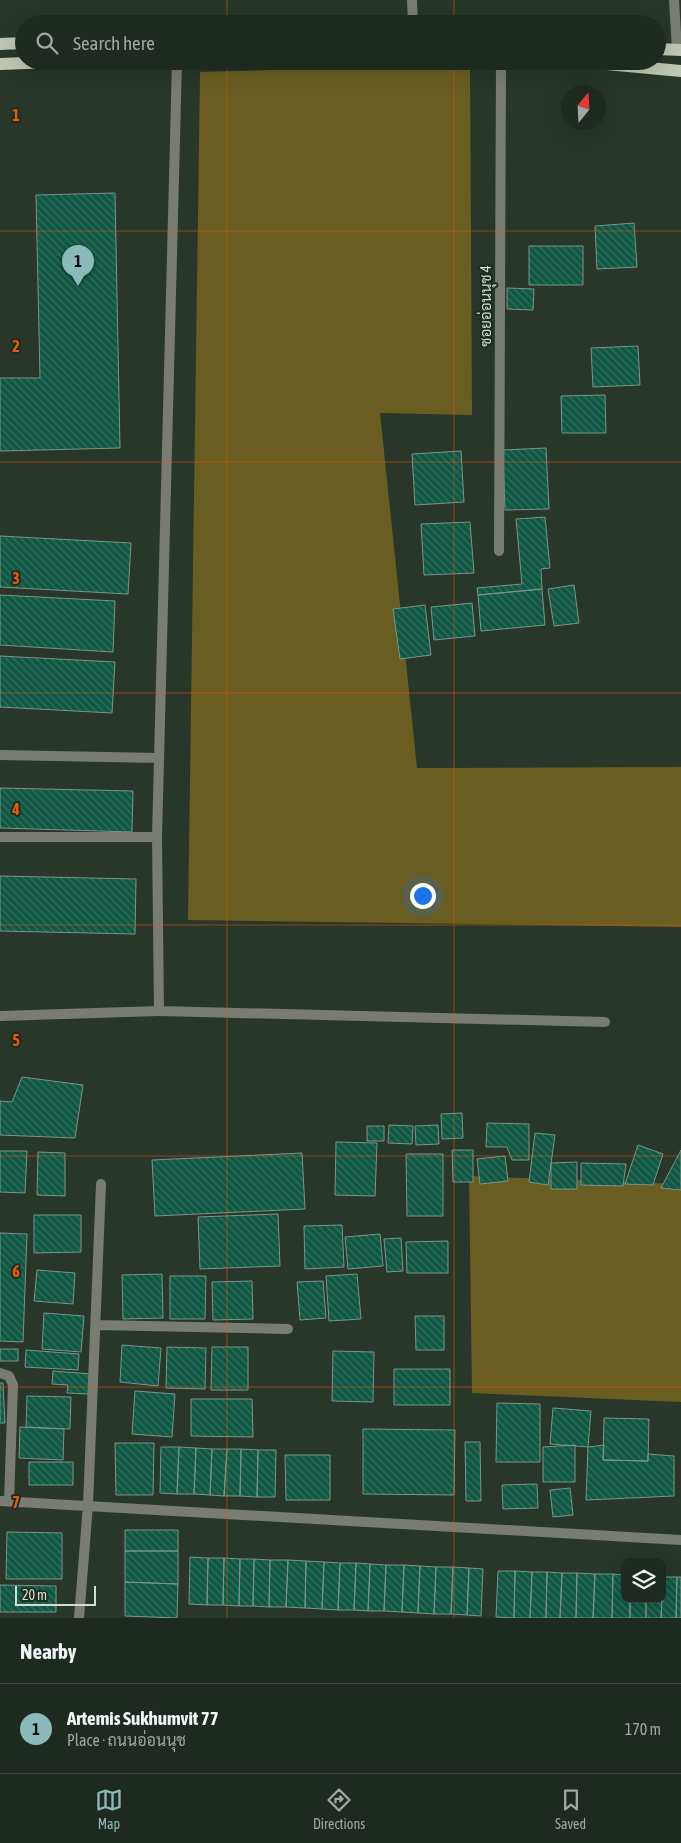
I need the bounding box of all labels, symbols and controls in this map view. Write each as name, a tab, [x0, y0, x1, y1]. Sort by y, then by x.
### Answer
search box	[15, 15, 666, 70]
icon: search	[33, 29, 61, 57]
text: Search here	[73, 32, 155, 54]
north arrow	[561, 85, 606, 130]
text: 1	[12, 106, 20, 124]
pin: 1	[62, 245, 94, 286]
street label: ซอยอ่อนนุช 4	[476, 265, 497, 347]
text: 2	[12, 337, 20, 355]
text: 3	[12, 569, 20, 587]
text: 4	[11, 800, 20, 818]
your location	[410, 883, 436, 909]
text: 5	[12, 1031, 20, 1049]
text: 6	[12, 1262, 20, 1280]
text: 7	[12, 1493, 20, 1511]
map controls	[621, 1558, 666, 1603]
button: layers	[621, 1558, 666, 1603]
scale bar	[15, 1583, 96, 1606]
text: 20 m	[22, 1587, 47, 1603]
text: Nearby	[20, 1639, 76, 1663]
text: Artemis Sukhumvit 77	[67, 1707, 219, 1729]
text: 1	[32, 1720, 40, 1738]
text: 170 m	[625, 1720, 661, 1738]
text: Place · ถนนอ่อนนุช	[67, 1731, 186, 1749]
tab: Map	[95, 1786, 123, 1832]
tab: Directions	[313, 1786, 365, 1832]
tab: Saved	[555, 1786, 586, 1832]

